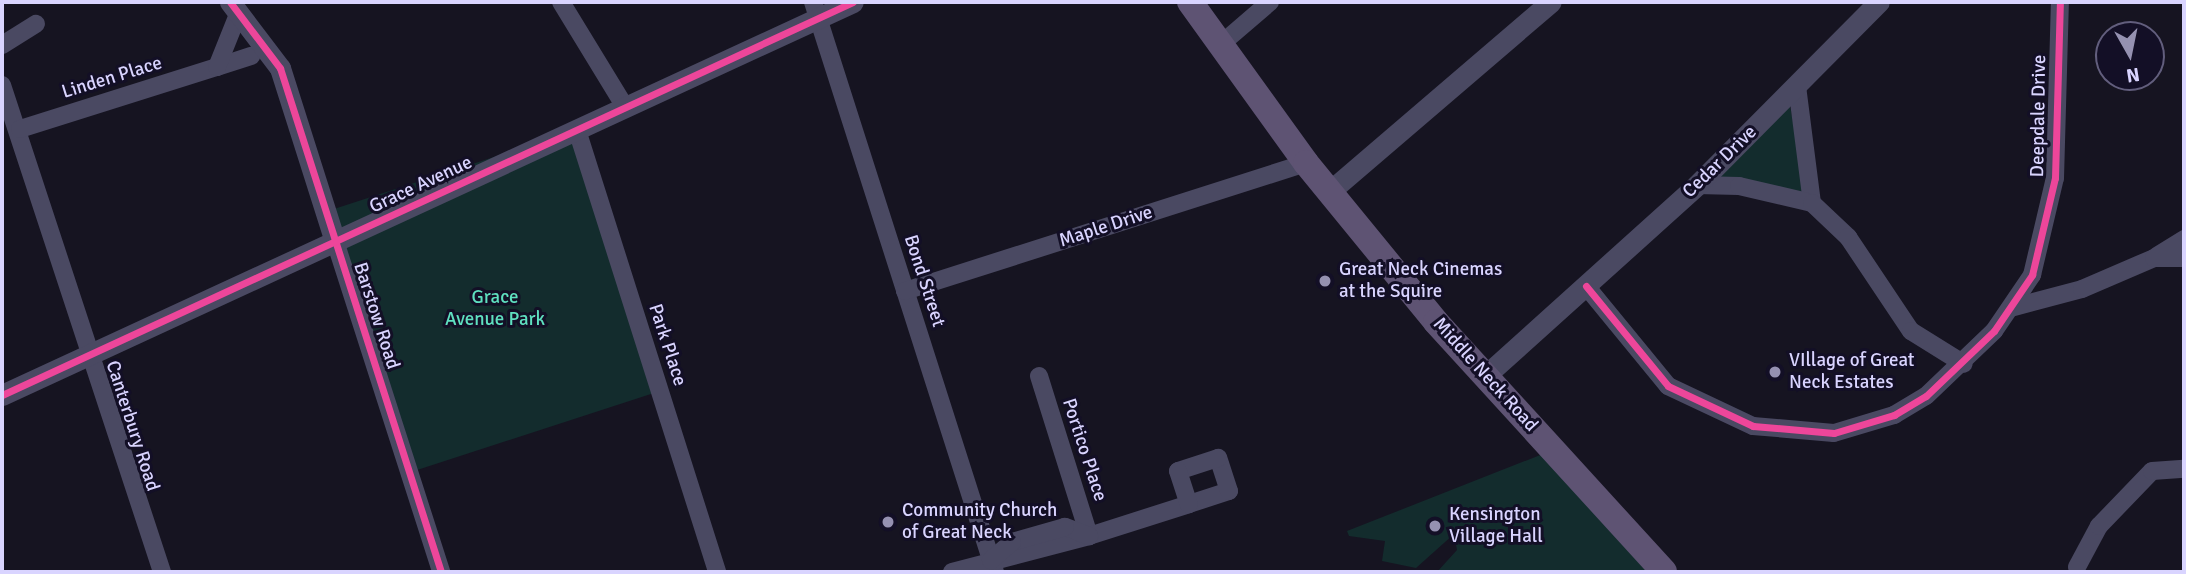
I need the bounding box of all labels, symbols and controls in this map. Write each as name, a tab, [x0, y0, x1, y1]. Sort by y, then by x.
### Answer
north arrow	[2095, 21, 2165, 91]
street label: Linden Place	[59, 52, 165, 104]
street label: Deepdale Drive	[2027, 54, 2051, 178]
text: N	[2125, 62, 2141, 88]
street label: Cedar Drive	[1678, 121, 1762, 203]
street label: Grace Avenue	[366, 151, 476, 219]
street label: Maple Drive	[1057, 201, 1155, 253]
street label: Bond Street	[898, 232, 950, 330]
place label: Great Neck Cinemas at the Squire	[1339, 259, 1502, 303]
street label: Barstow Road	[348, 260, 404, 372]
marker: Great Neck Cinemas at the Squire	[1317, 273, 1333, 289]
park label: Grace Avenue Park	[445, 287, 545, 331]
street label: Park Place	[643, 301, 691, 389]
street label: Middle Neck Road	[1428, 313, 1542, 437]
place label: VIllage of Great Neck Estates	[1789, 350, 1914, 394]
street label: Canterbury Road	[100, 358, 164, 494]
marker: VIllage of Great Neck Estates	[1767, 364, 1783, 380]
street label: Portico Place	[1057, 396, 1111, 504]
place label: Community Church of Great Neck	[902, 500, 1057, 544]
place label: Kensington Village Hall	[1449, 504, 1543, 548]
marker: Community Church of Great Neck	[880, 514, 896, 530]
marker: Kensington Village Hall	[1427, 518, 1443, 534]

